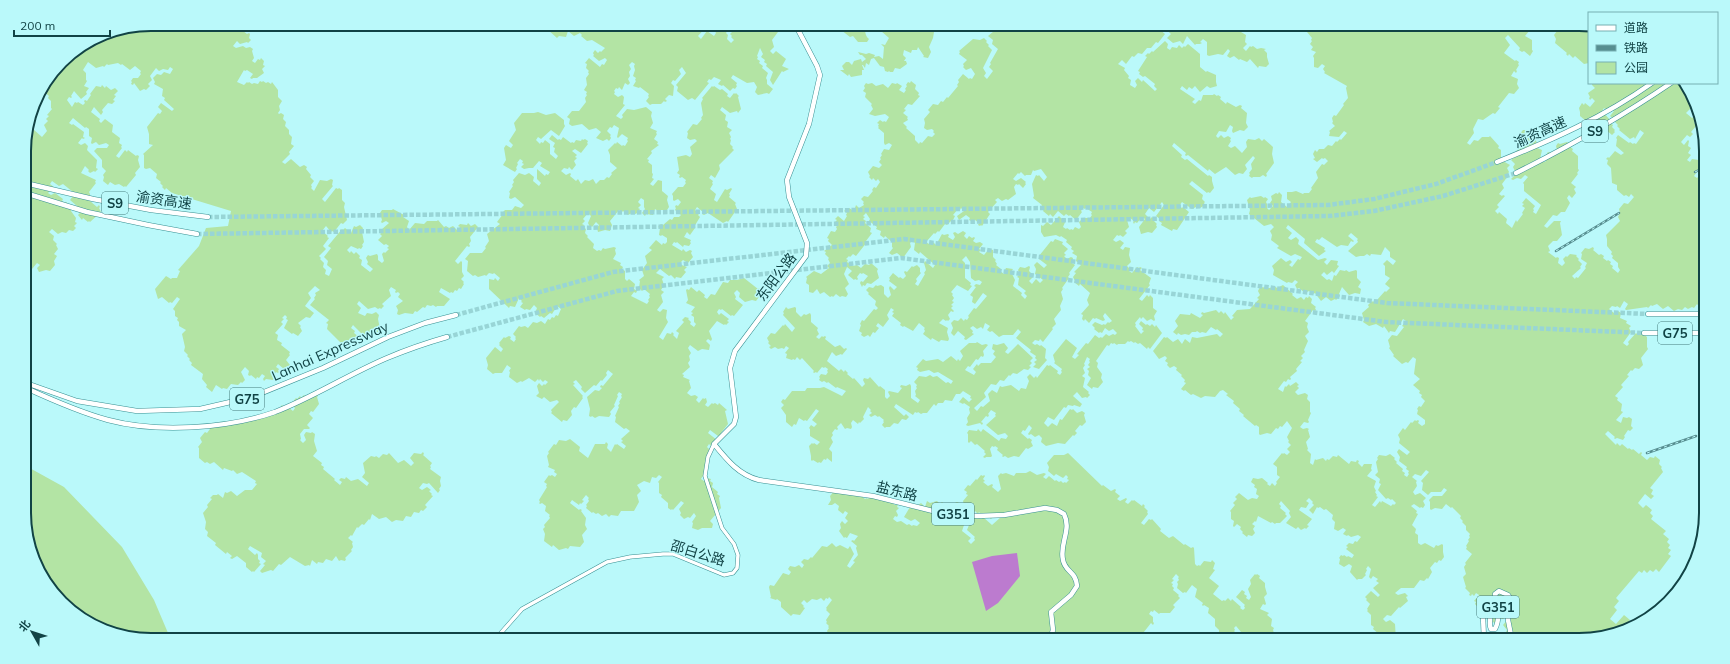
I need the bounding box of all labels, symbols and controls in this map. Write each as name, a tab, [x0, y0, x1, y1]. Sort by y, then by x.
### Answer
scale bar	[14, 12, 110, 38]
legend	[1588, 12, 1718, 84]
text: 200 m	[20, 18, 55, 33]
text: 道路	[1624, 20, 1648, 35]
text: 铁路	[1624, 40, 1648, 55]
text: 公园	[1624, 60, 1648, 75]
street label: 渝资高速	[1511, 112, 1569, 152]
road number: S9	[1582, 120, 1608, 142]
street label: 渝资高速	[135, 187, 193, 213]
road number: S9	[102, 192, 128, 214]
street label: 东阳公路	[752, 249, 800, 305]
street label: Lanhai Expressway	[269, 317, 392, 385]
road number: G75	[1658, 322, 1692, 344]
road number: G75	[230, 388, 264, 410]
street label: 盐东路	[874, 477, 920, 505]
road number: G351	[932, 503, 974, 525]
street label: 邵白公路	[669, 536, 727, 570]
road number: G351	[1477, 596, 1519, 618]
north arrow	[12, 612, 52, 652]
text: 北	[15, 617, 33, 634]

